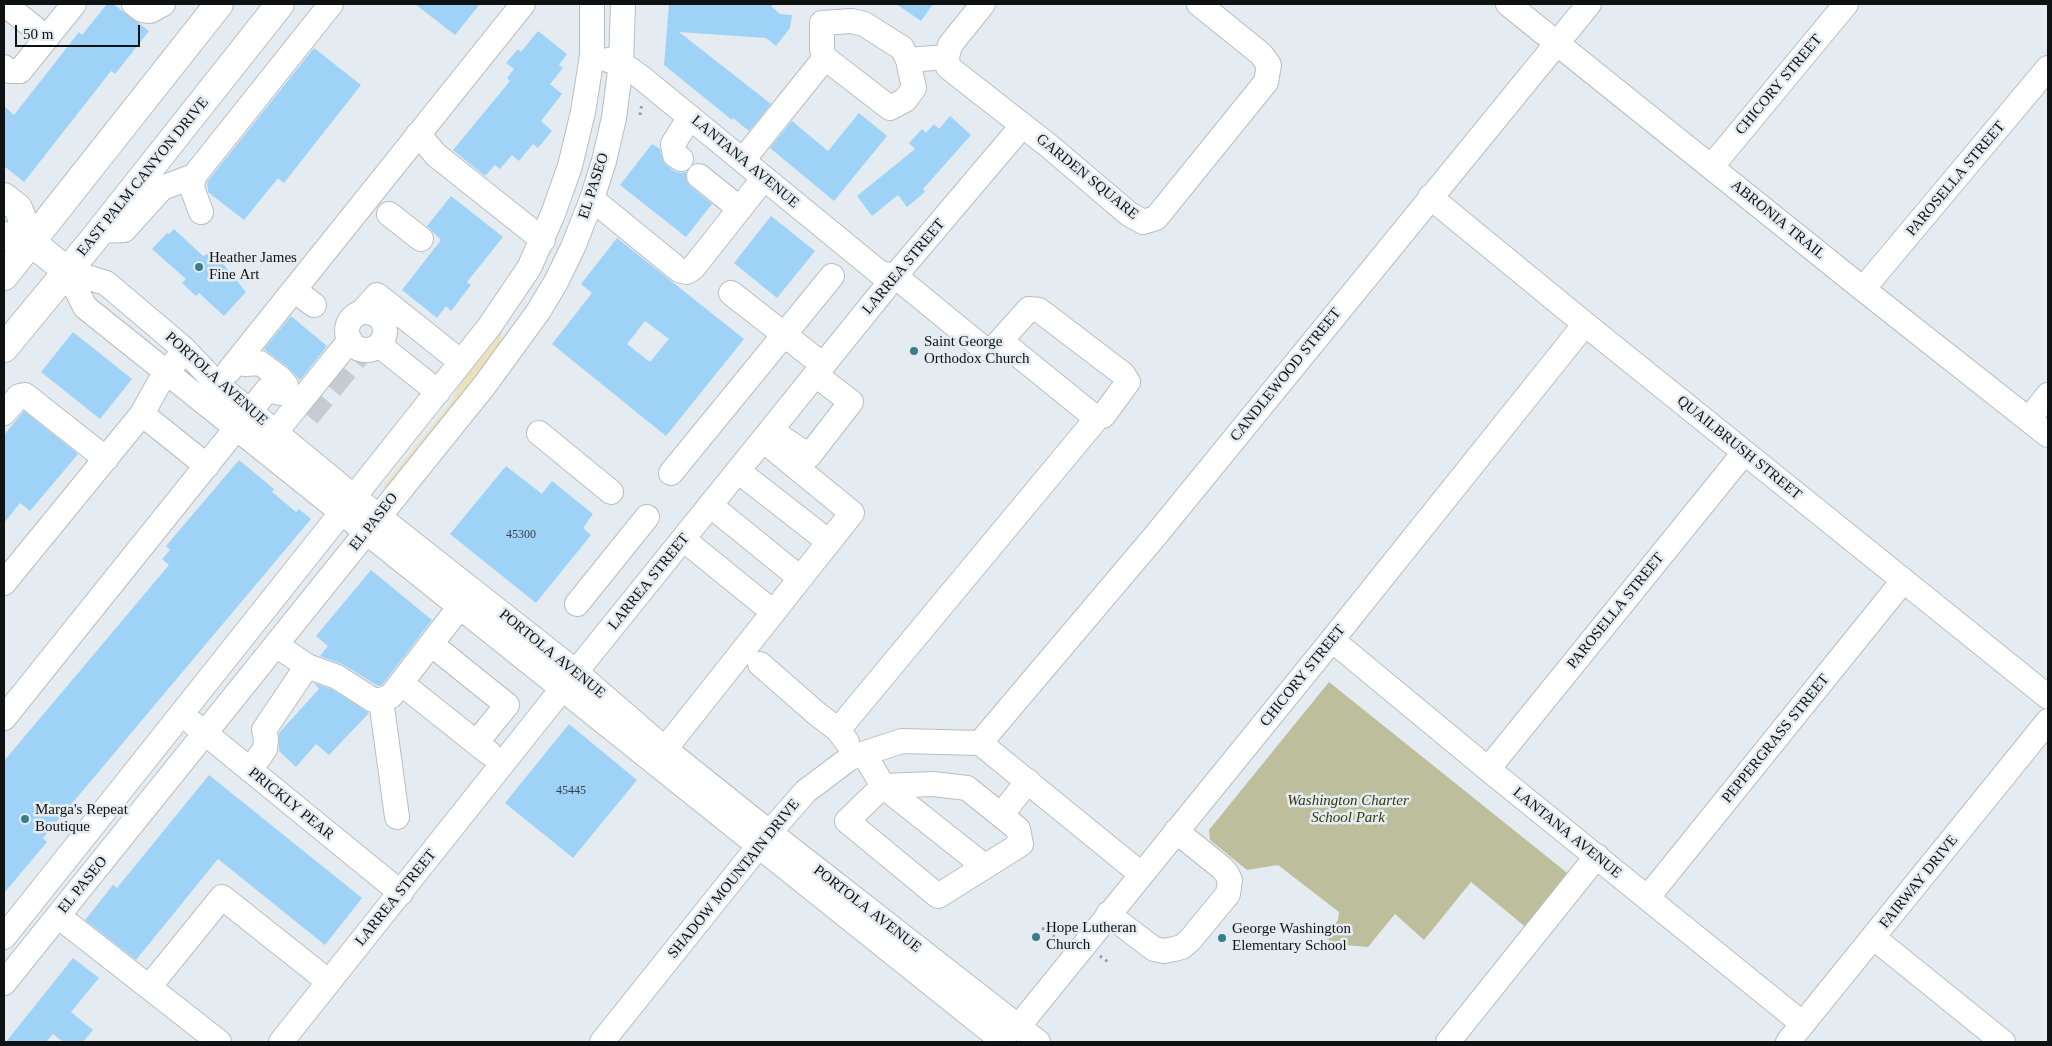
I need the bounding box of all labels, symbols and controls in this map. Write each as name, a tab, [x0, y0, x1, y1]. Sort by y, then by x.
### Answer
scale bar	[18, 15, 142, 47]
text: 50 m	[23, 26, 53, 42]
street label: CHICORY STREET	[1732, 31, 1826, 139]
street label: EAST PALM CANYON DRIVE	[73, 94, 213, 260]
street label: LANTANA AVENUE	[688, 112, 802, 212]
street label: PAROSELLA STREET	[1903, 118, 2009, 240]
street label: GARDEN SQUARE	[1032, 130, 1142, 224]
street label: EL PASEO	[575, 151, 613, 221]
street label: ABRONIA TRAIL	[1727, 176, 1829, 264]
street label: LARREA STREET	[859, 216, 949, 318]
place label: Heather James Fine Art	[209, 249, 297, 284]
marker: Heather James Fine Art	[193, 261, 205, 273]
street label: CANDLEWOOD STREET	[1227, 305, 1345, 445]
street label: PORTOLA AVENUE	[161, 328, 271, 430]
place label: Saint George Orthodox Church	[924, 333, 1029, 368]
marker: Saint George Orthodox Church	[908, 345, 920, 357]
street label: QUAILBRUSH STREET	[1673, 392, 1805, 504]
street label: EL PASEO	[346, 490, 402, 554]
house number: 45300	[506, 528, 536, 542]
street label: LARREA STREET	[605, 530, 693, 634]
street label: PAROSELLA STREET	[1564, 549, 1668, 673]
street label: PORTOLA AVENUE	[495, 606, 609, 702]
street label: CHICORY STREET	[1257, 622, 1349, 730]
street label: PEPPERGRASS STREET	[1719, 671, 1833, 807]
street label: PRICKLY PEAR	[245, 764, 337, 844]
house number: 45445	[556, 784, 586, 798]
street label: LANTANA AVENUE	[1509, 784, 1625, 882]
park label: Washington Charter School Park	[1287, 792, 1409, 827]
street label: SHADOW MOUNTAIN DRIVE	[664, 796, 804, 962]
place label: Marga's Repeat Boutique	[35, 801, 128, 836]
marker: Marga's Repeat Boutique	[19, 813, 31, 825]
street label: FAIRWAY DRIVE	[1876, 832, 1962, 932]
street label: LARREA STREET	[352, 846, 440, 950]
street label: EL PASEO	[55, 853, 111, 917]
street label: PORTOLA AVENUE	[810, 861, 924, 957]
place label: Hope Lutheran Church	[1046, 919, 1136, 954]
place label: George Washington Elementary School	[1232, 920, 1351, 955]
marker: Hope Lutheran Church	[1030, 931, 1042, 943]
marker: George Washington Elementary School	[1216, 932, 1228, 944]

